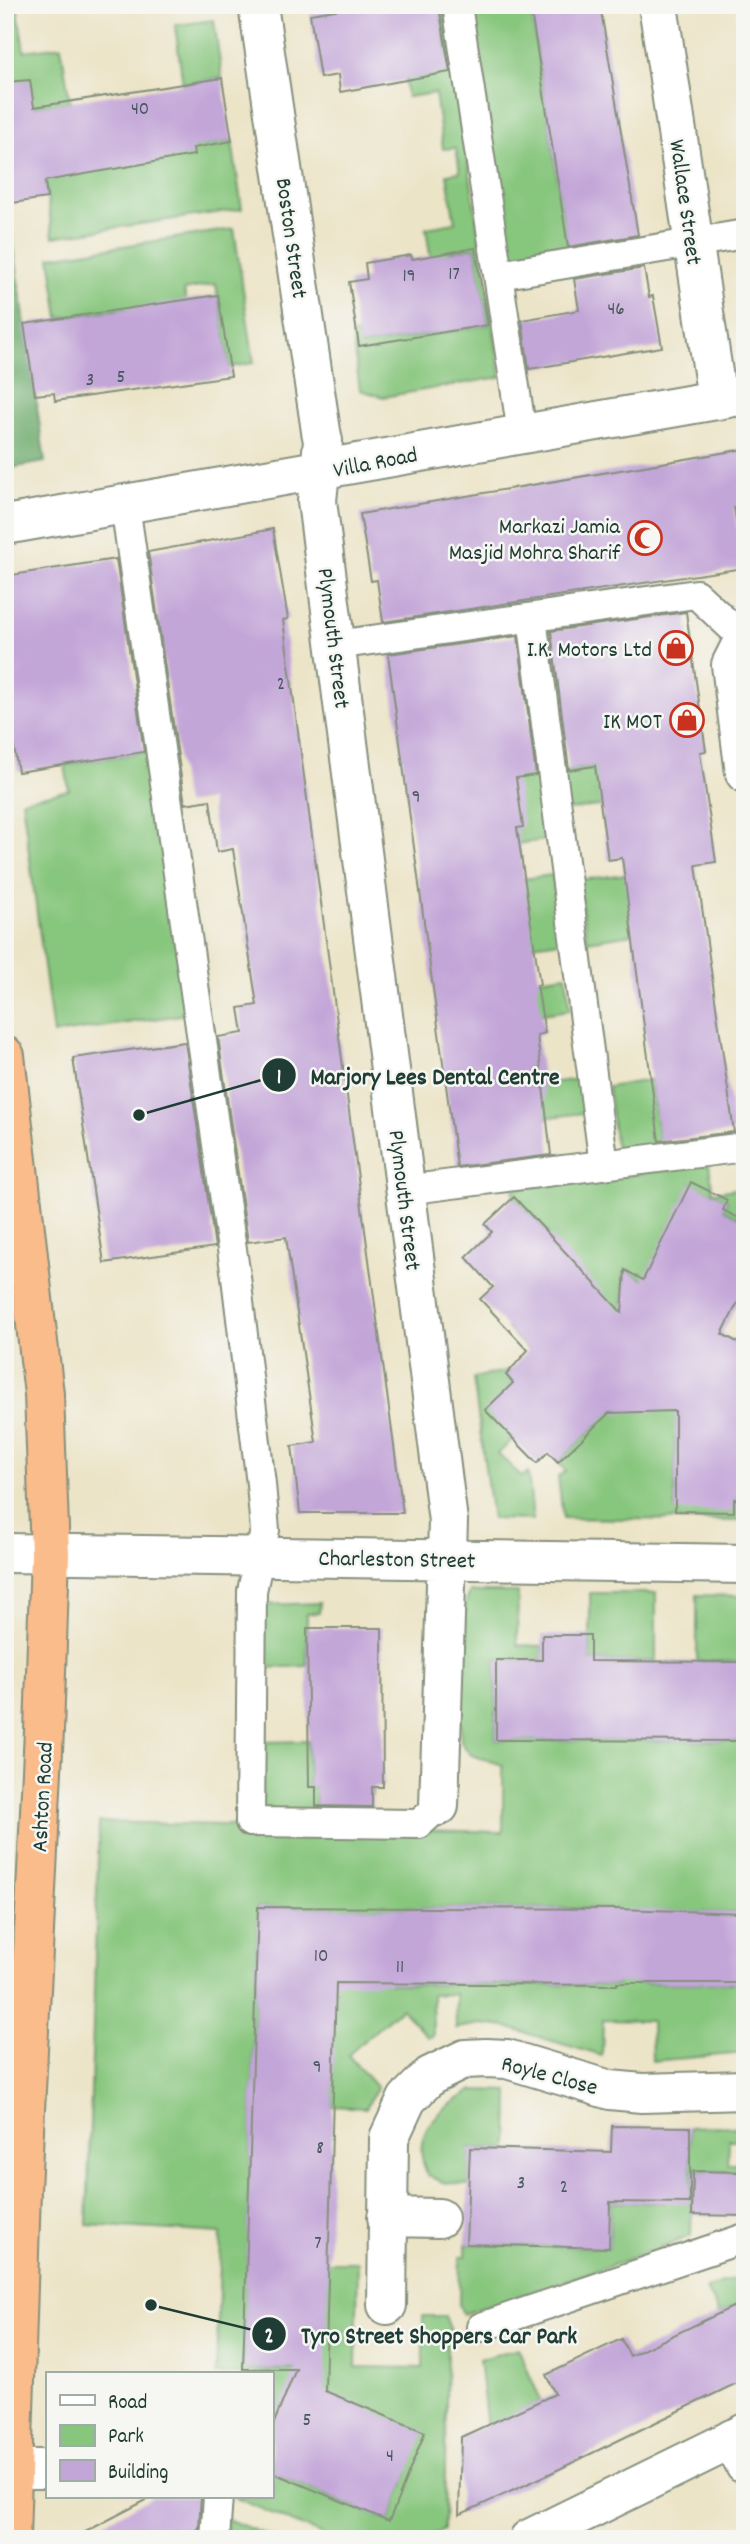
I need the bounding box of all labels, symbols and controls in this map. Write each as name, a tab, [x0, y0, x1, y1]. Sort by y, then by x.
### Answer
house number: 40	[131, 97, 149, 124]
street label: Wallace Street	[658, 138, 709, 267]
street label: Boston Street	[265, 176, 314, 301]
house number: 17	[448, 262, 460, 289]
house number: 19	[403, 264, 415, 291]
house number: 46	[607, 297, 625, 324]
house number: 5	[117, 365, 125, 392]
house number: 3	[86, 368, 94, 395]
street label: Villa Road	[331, 440, 421, 489]
place label: Markazi Jamia Masjid Mohra Sharif	[449, 512, 621, 571]
mosque icon: Markazi Jamia Masjid Mohra Sharif	[626, 519, 664, 557]
street label: Plymouth Street	[307, 566, 357, 711]
shop icon: I.K. Motors Ltd	[657, 629, 695, 667]
place label: I.K. Motors Ltd	[527, 635, 652, 668]
house number: 2	[277, 672, 285, 699]
shop icon: IK MOT	[668, 701, 706, 739]
place label: IK MOT	[603, 707, 662, 740]
house number: 9	[412, 785, 420, 812]
callout: Marjory Lees Dental Centre	[261, 1053, 574, 1098]
text: Marjory Lees Dental Centre	[310, 1062, 560, 1096]
text: 1	[277, 1064, 281, 1094]
street label: Plymouth Street	[378, 1128, 428, 1273]
street label: Charleston Street	[318, 1544, 476, 1579]
street label: Ashton Road	[25, 1741, 64, 1853]
house number: 10	[314, 1944, 328, 1971]
house number: 11	[396, 1955, 404, 1982]
street label: Royle Close	[497, 2049, 601, 2106]
house number: 9	[313, 2055, 321, 2082]
house number: 8	[316, 2136, 324, 2163]
house number: 3	[517, 2171, 525, 2198]
house number: 2	[560, 2175, 568, 2202]
house number: 7	[314, 2231, 322, 2258]
callout: Tyro Street Shoppers Car Park	[252, 2312, 591, 2357]
text: Tyro Street Shoppers Car Park	[301, 2321, 577, 2355]
text: 2	[264, 2323, 274, 2353]
legend	[46, 2372, 273, 2498]
text: Road	[108, 2389, 147, 2419]
house number: 5	[303, 2408, 311, 2435]
text: Park	[108, 2423, 144, 2453]
house number: 4	[386, 2444, 394, 2471]
text: Building	[108, 2459, 168, 2489]

